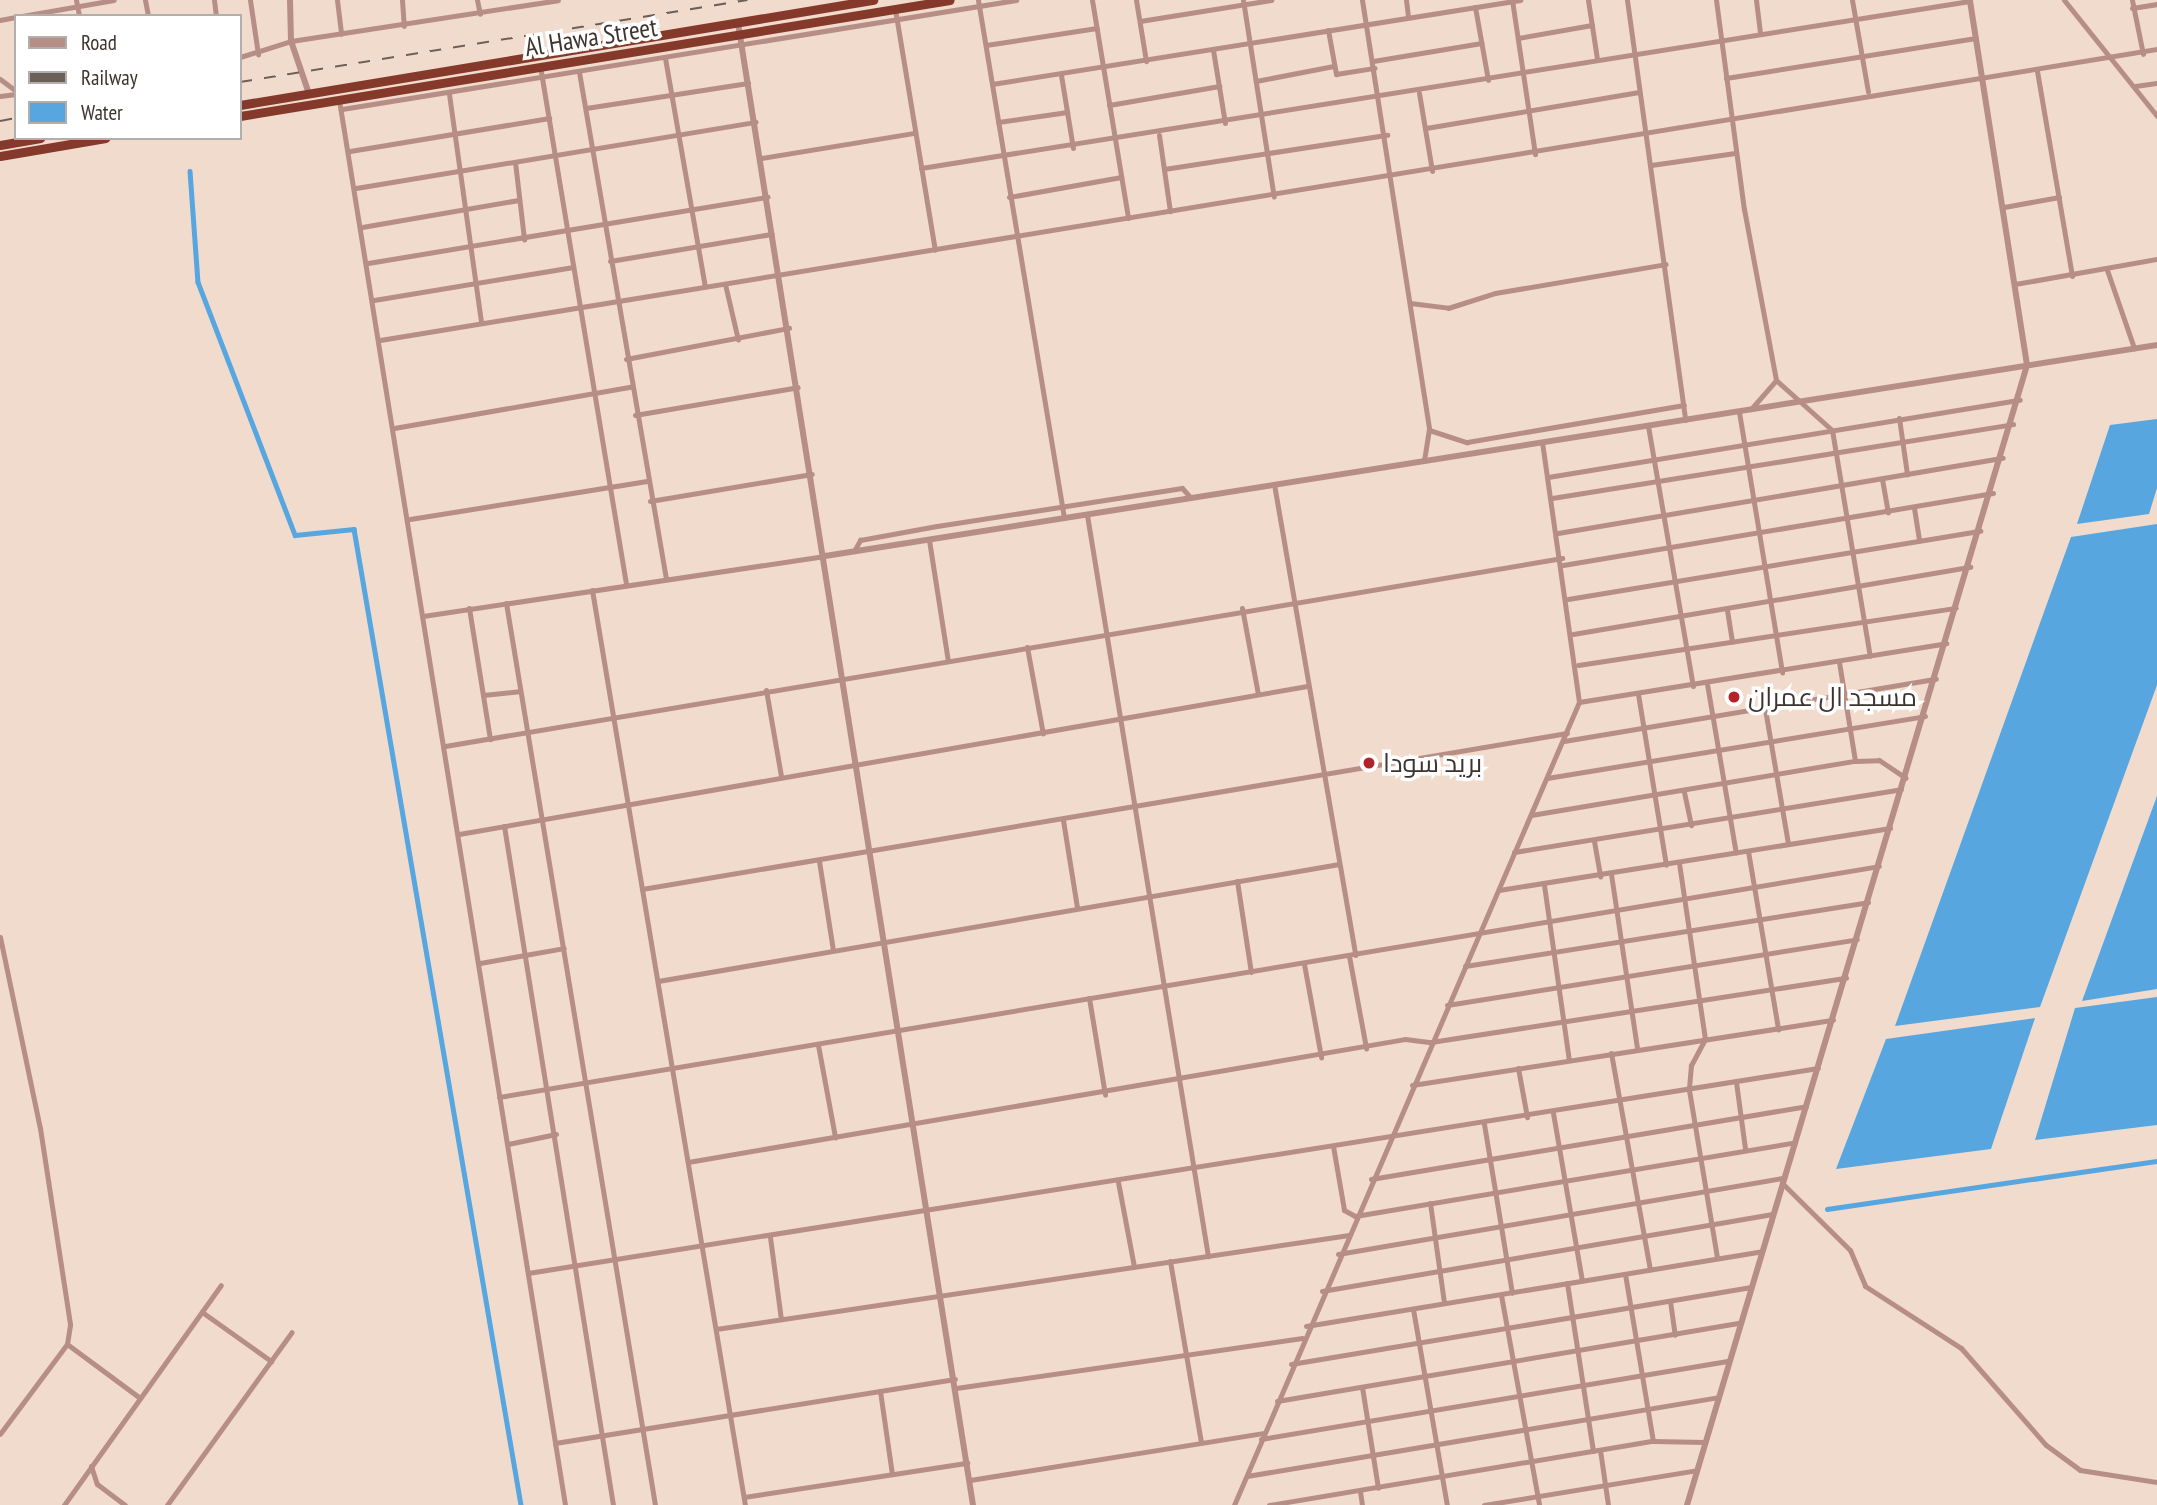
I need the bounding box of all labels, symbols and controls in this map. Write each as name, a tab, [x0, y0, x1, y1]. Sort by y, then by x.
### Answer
street label: Al Hawa Street	[523, 11, 659, 63]
legend	[14, 14, 242, 140]
text: Road	[81, 29, 117, 56]
text: Railway	[81, 64, 138, 91]
text: Water	[81, 99, 123, 126]
place label: مسجد ال عمران	[1748, 681, 1917, 713]
marker: مسجد ال عمران	[1726, 689, 1742, 705]
place label: بريد سودا	[1383, 747, 1482, 779]
marker: بريد سودا	[1361, 755, 1377, 771]

